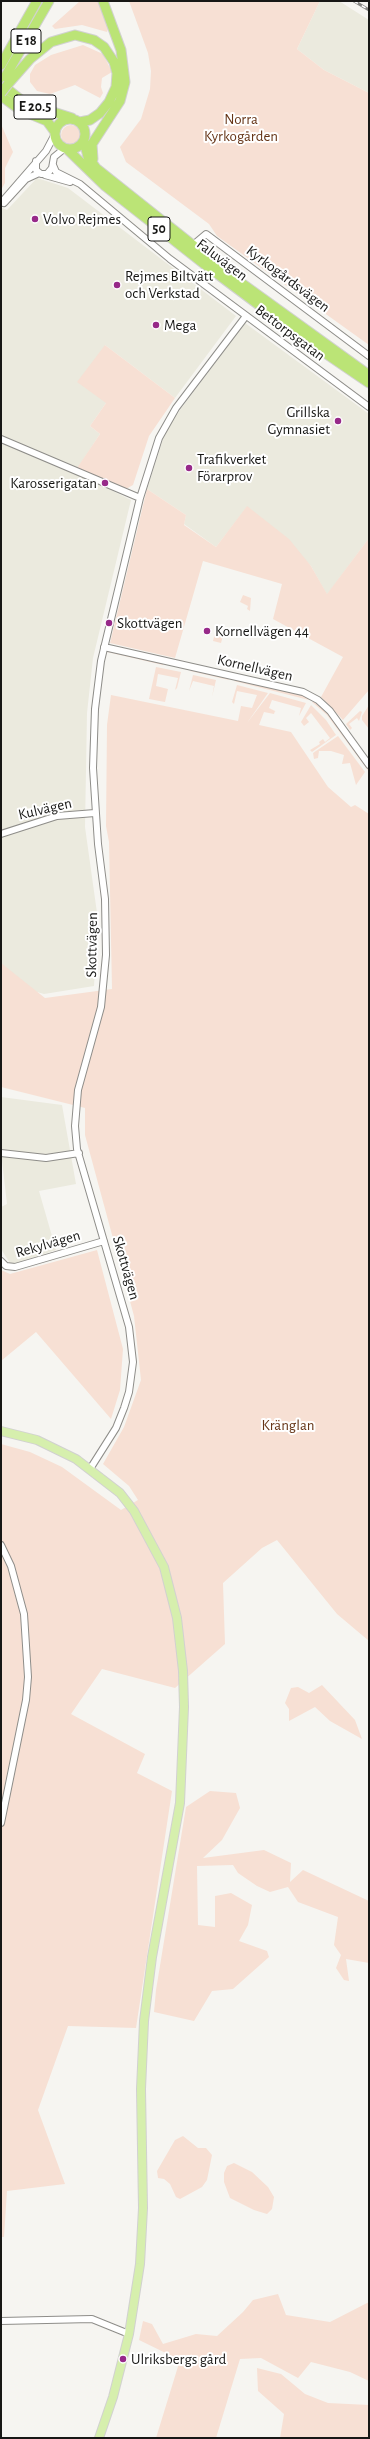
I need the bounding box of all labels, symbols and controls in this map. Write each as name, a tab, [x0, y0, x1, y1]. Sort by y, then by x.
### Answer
road number: E 18	[11, 29, 41, 53]
road number: E 20.5	[14, 95, 56, 119]
park label: Norra Kyrkogården	[204, 110, 278, 145]
place label: Volvo Rejmes	[43, 210, 121, 228]
marker: Volvo Rejmes	[30, 214, 40, 224]
road number: 50	[148, 217, 170, 241]
street label: Faluvägen	[193, 235, 251, 285]
street label: Kyrkogårdsvägen	[243, 242, 333, 316]
place label: Rejmes Biltvätt och Verkstad	[125, 267, 213, 302]
marker: Rejmes Biltvätt och Verkstad	[112, 280, 122, 290]
street label: Bettorpsgatan	[252, 301, 328, 365]
place label: Mega	[164, 316, 196, 334]
marker: Mega	[151, 320, 161, 330]
place label: Grillska Gymnasiet	[267, 403, 330, 438]
marker: Grillska Gymnasiet	[333, 416, 343, 426]
place label: Trafikverket Förarprov	[197, 450, 266, 485]
marker: Trafikverket Förarprov	[184, 463, 194, 473]
place label: Karosserigatan	[10, 474, 97, 492]
marker: Karosserigatan	[100, 478, 110, 488]
place label: Skottvägen	[117, 614, 182, 632]
marker: Skottvägen	[104, 618, 114, 628]
place label: Kornellvägen 44	[215, 622, 309, 640]
marker: Kornellvägen 44	[202, 626, 212, 636]
street label: Kornellvägen	[215, 651, 295, 685]
street label: Kulvägen	[17, 794, 73, 824]
street label: Skottvägen	[82, 912, 102, 978]
street label: Rekylvägen	[13, 1226, 83, 1262]
street label: Skottvägen	[108, 1234, 144, 1302]
park label: Kränglan	[262, 1416, 314, 1434]
place label: Ulriksbergs gård	[131, 2350, 226, 2368]
marker: Ulriksbergs gård	[118, 2354, 128, 2364]

